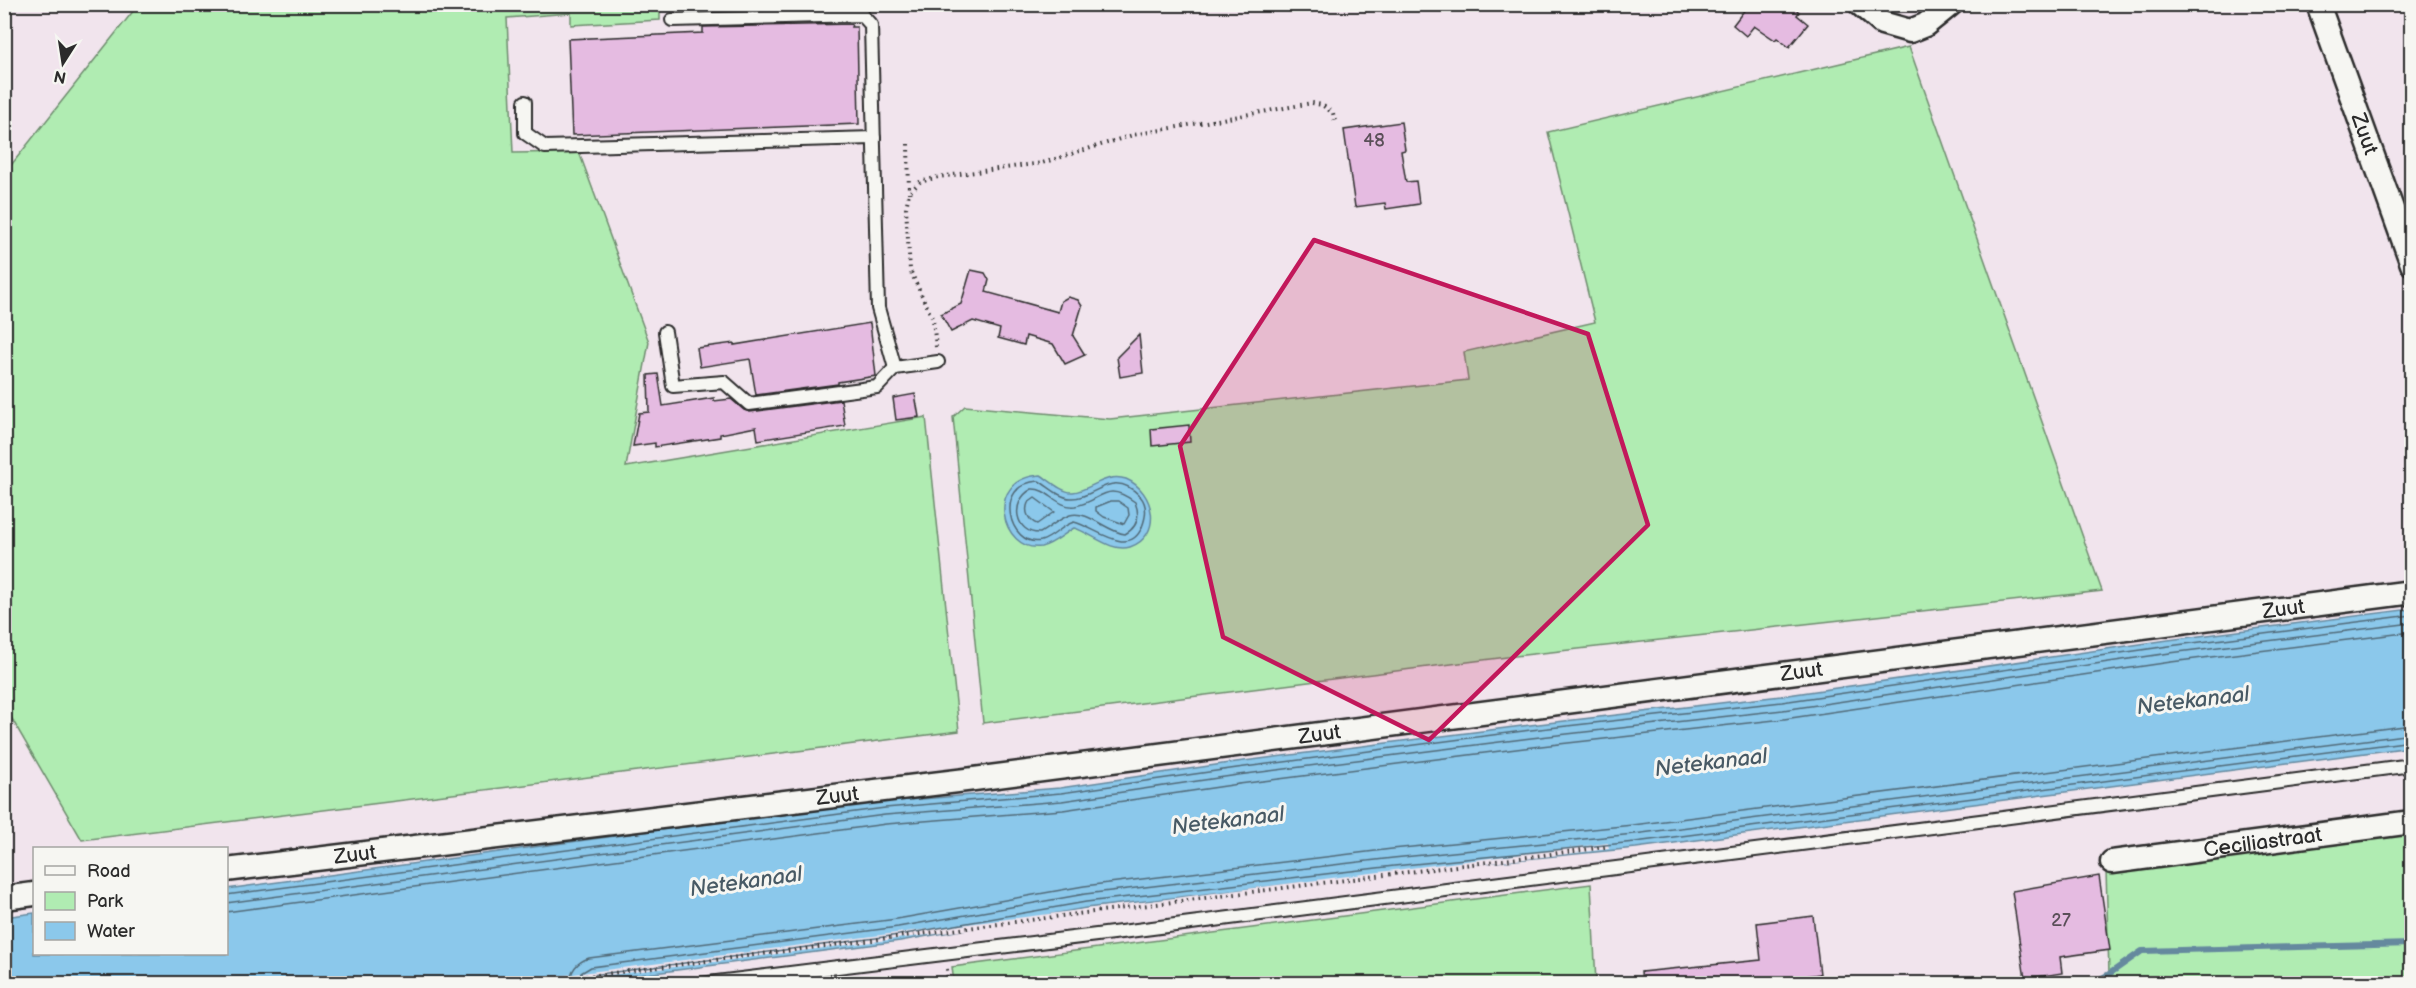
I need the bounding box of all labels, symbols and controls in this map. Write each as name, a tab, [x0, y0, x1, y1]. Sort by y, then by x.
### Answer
north arrow	[33, 33, 93, 93]
text: N	[52, 66, 68, 87]
street label: Zuut	[2346, 109, 2384, 158]
house number: 48	[1363, 130, 1385, 151]
street label: Zuut	[2260, 594, 2307, 624]
street label: Zuut	[1778, 656, 1825, 687]
water label: Netekanaal	[2135, 681, 2252, 721]
street label: Zuut	[1296, 719, 1343, 749]
water label: Netekanaal	[1653, 743, 1770, 783]
street label: Zuut	[814, 781, 861, 811]
water label: Netekanaal	[1170, 801, 1287, 841]
street label: Ceciliastraat	[2202, 822, 2324, 862]
street label: Zuut	[332, 839, 378, 869]
legend	[33, 847, 228, 955]
text: Road	[87, 861, 131, 882]
water label: Netekanaal	[688, 861, 805, 903]
text: Park	[87, 891, 123, 912]
house number: 27	[2051, 910, 2071, 931]
text: Water	[87, 921, 135, 942]

